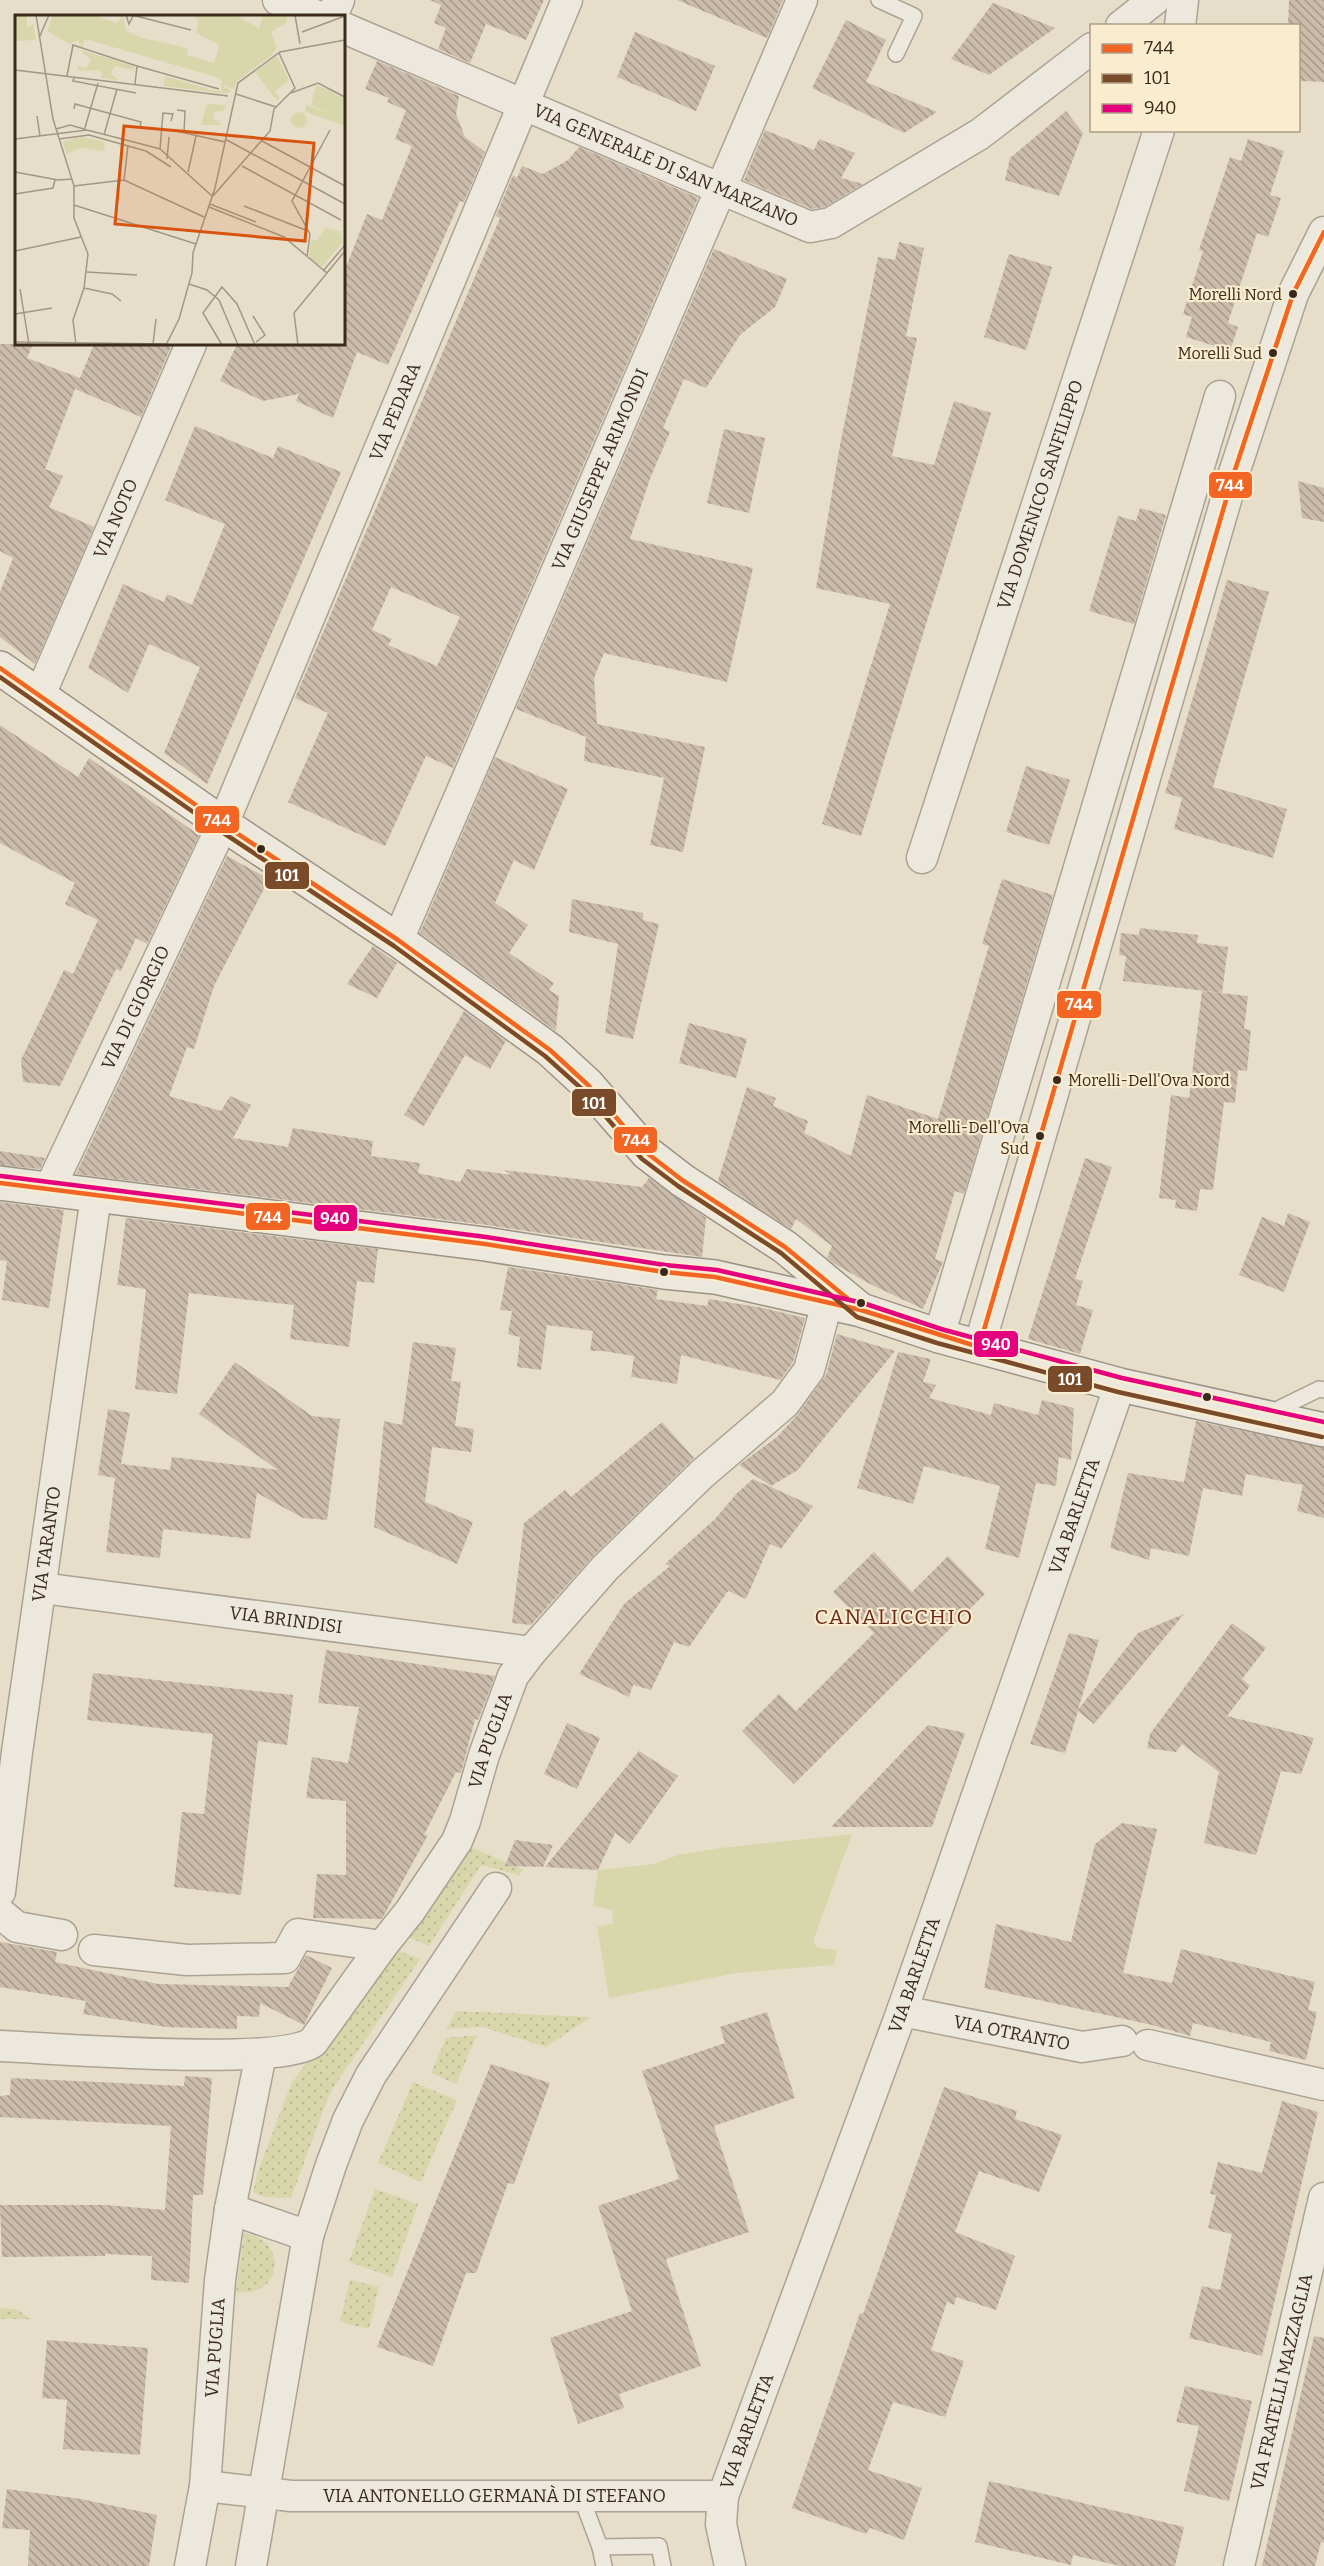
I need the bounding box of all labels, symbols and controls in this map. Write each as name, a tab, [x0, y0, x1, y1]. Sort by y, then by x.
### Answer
inset map	[15, 15, 345, 345]
legend	[1090, 24, 1300, 132]
text: 744	[1144, 37, 1174, 59]
text: 101	[1144, 67, 1171, 89]
text: 940	[1144, 97, 1177, 119]
street label: VIA GENERALE DI SAN MARZANO	[530, 99, 802, 232]
place label: Morelli Nord	[1188, 285, 1283, 304]
marker: Morelli Nord	[1287, 288, 1299, 300]
place label: Morelli Sud	[1177, 344, 1262, 363]
marker: Morelli Sud	[1267, 347, 1279, 359]
street label: VIA PEDARA	[365, 359, 426, 464]
street label: VIA GIUSEPPE ARIMONDI	[547, 365, 653, 574]
street label: VIA DOMENICO SANFILIPPO	[993, 377, 1088, 612]
line badge: 744	[1208, 471, 1253, 499]
street label: VIA NOTO	[89, 475, 143, 562]
text: 744	[1216, 476, 1244, 495]
line badge: 744	[194, 805, 240, 834]
text: 744	[203, 811, 231, 830]
unlabelled marker	[255, 843, 267, 855]
line badge: 101	[264, 861, 310, 890]
text: 101	[275, 866, 299, 885]
street label: VIA DI GIORGIO	[97, 942, 175, 1073]
line badge: 744	[1056, 990, 1102, 1019]
text: 744	[1065, 995, 1093, 1014]
place label: Morelli-Dell'Ova Nord	[1068, 1071, 1230, 1090]
marker: Morelli-Dell'Ova Nord	[1051, 1074, 1063, 1086]
line badge: 101	[571, 1088, 617, 1117]
text: 101	[582, 1094, 606, 1113]
place label: Morelli-Dell'Ova Sud	[908, 1118, 1030, 1158]
line badge: 744	[613, 1126, 658, 1154]
marker: Morelli-Dell'Ova Sud	[1034, 1130, 1046, 1142]
text: 744	[622, 1131, 650, 1150]
line badge: 744	[245, 1202, 291, 1231]
line badge: 940	[313, 1204, 358, 1232]
text: 744	[254, 1208, 282, 1227]
text: 940	[320, 1209, 350, 1228]
unlabelled marker	[658, 1266, 670, 1278]
unlabelled marker	[855, 1297, 867, 1309]
line badge: 940	[973, 1330, 1019, 1358]
text: 940	[981, 1335, 1011, 1354]
line badge: 101	[1047, 1365, 1093, 1393]
text: 101	[1058, 1370, 1082, 1389]
unlabelled marker	[1201, 1391, 1213, 1403]
street label: VIA BARLETTA	[1044, 1455, 1105, 1577]
street label: VIA TARANTO	[27, 1485, 66, 1603]
street label: VIA BRINDISI	[228, 1602, 344, 1638]
district label: CANALICCHIO	[814, 1604, 974, 1630]
street label: VIA PUGLIA	[464, 1690, 517, 1791]
street label: VIA BARLETTA	[884, 1914, 945, 2036]
street label: VIA OTRANTO	[952, 2011, 1072, 2055]
street label: VIA FRATELLI MAZZAGLIA	[1246, 2271, 1317, 2492]
street label: VIA PUGLIA	[200, 2297, 230, 2398]
street label: VIA BARLETTA	[716, 2370, 778, 2492]
street label: VIA ANTONELLO GERMANÀ DI STEFANO	[323, 2485, 666, 2507]

